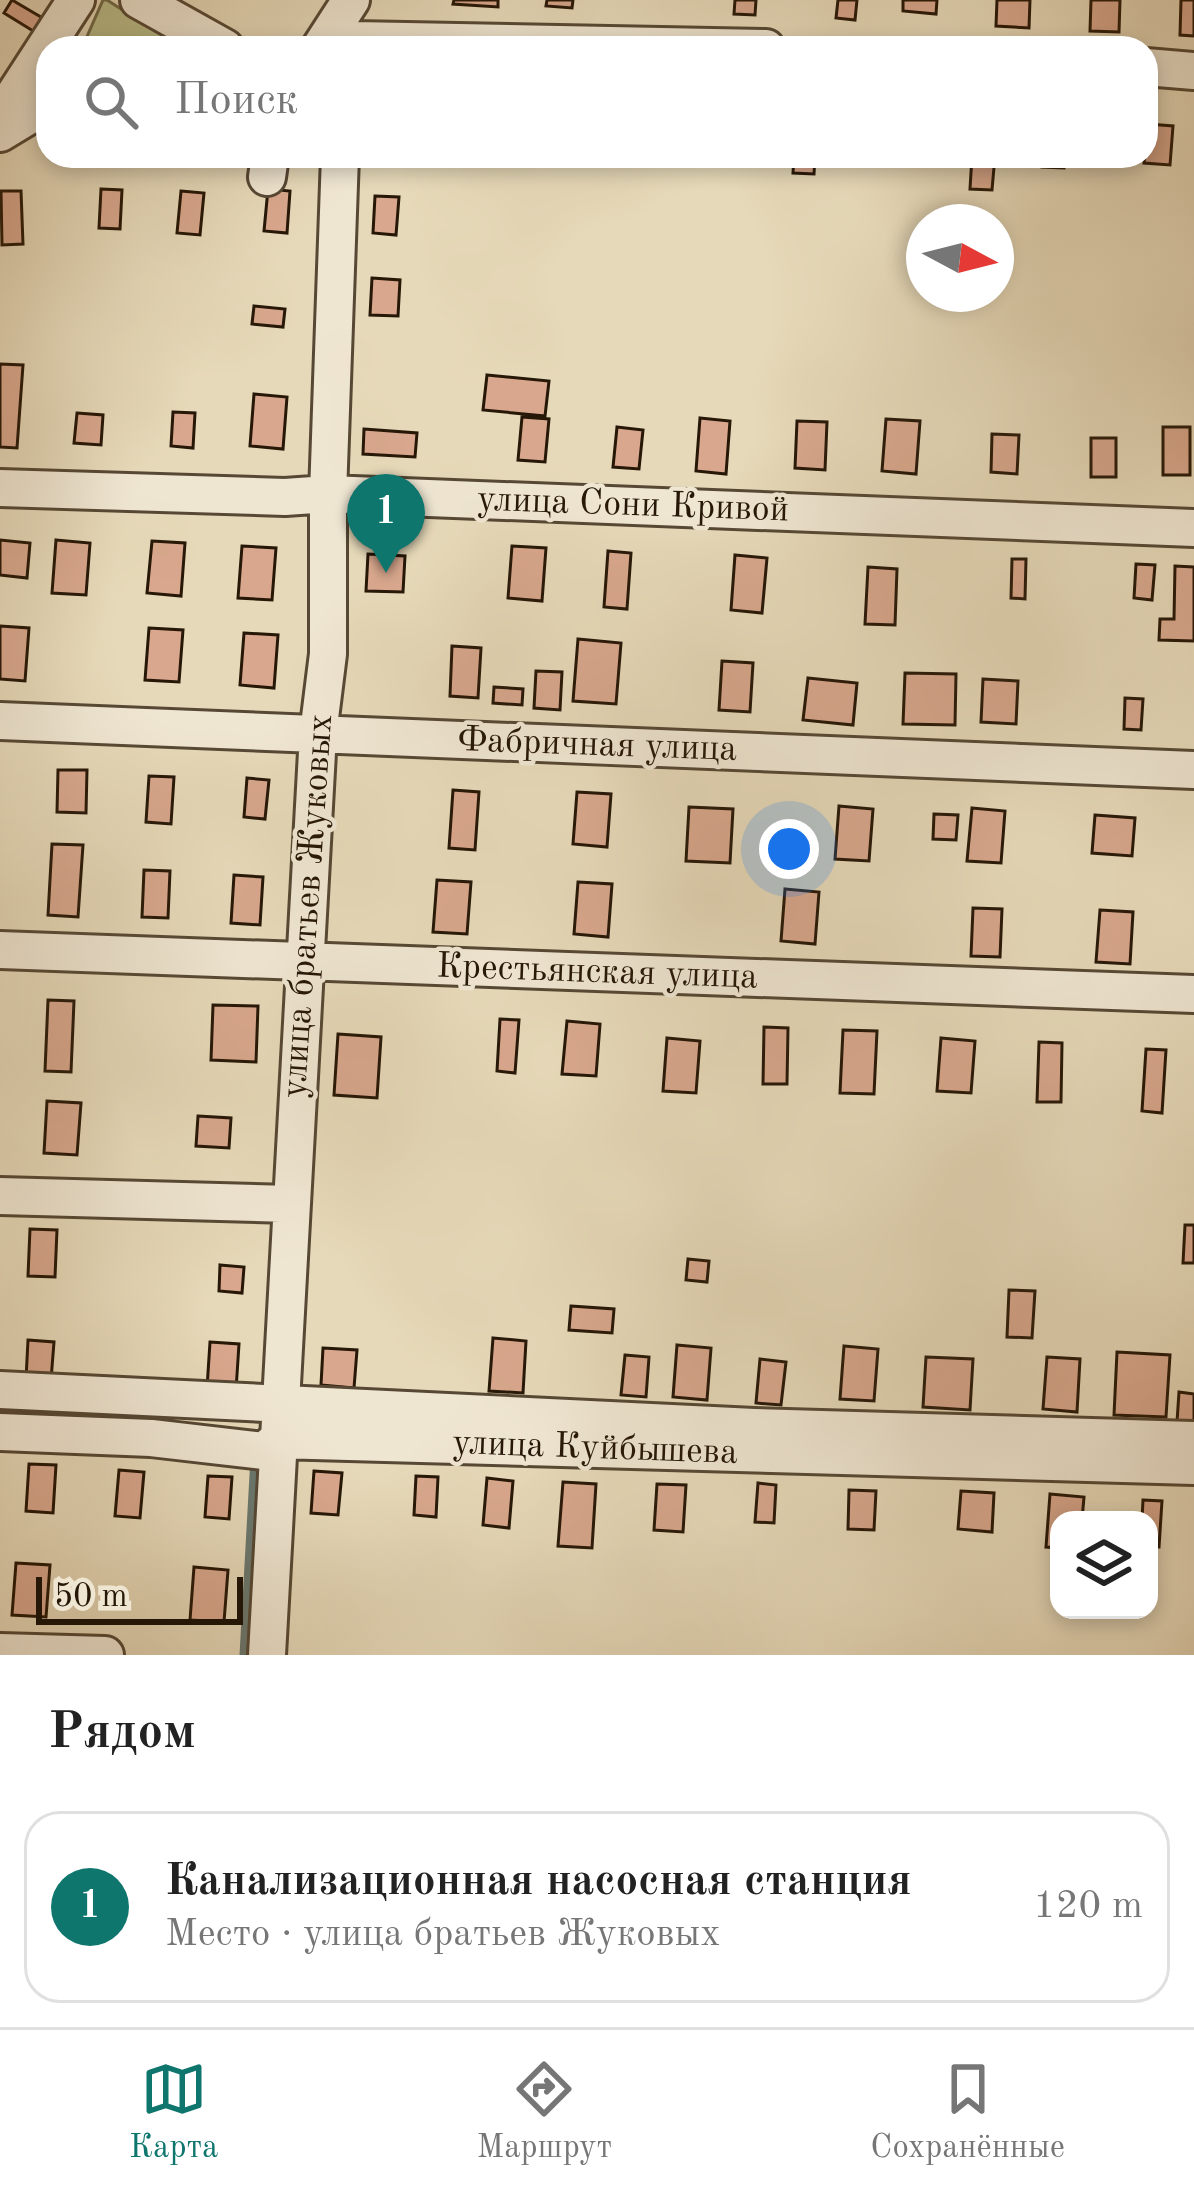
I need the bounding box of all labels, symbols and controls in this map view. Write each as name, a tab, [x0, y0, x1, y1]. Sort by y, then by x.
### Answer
search box	[36, 36, 1158, 168]
icon: search	[78, 69, 144, 135]
text: Поиск	[174, 79, 298, 124]
north arrow	[906, 204, 1014, 312]
pin: 1	[347, 474, 425, 573]
street label: улица Сони Кривой	[476, 483, 790, 529]
street label: улица братьев Жуковых	[278, 713, 340, 1099]
street label: Фабричная улица	[456, 723, 738, 769]
your location	[759, 819, 819, 879]
street label: Крестьянская улица	[436, 949, 759, 997]
street label: улица Куйбышева	[452, 1426, 739, 1472]
map controls	[1050, 1511, 1158, 1619]
button: layers	[1050, 1511, 1158, 1619]
scale bar	[36, 1571, 243, 1624]
text: 50 m	[54, 1581, 128, 1614]
text: Рядом	[48, 1708, 196, 1759]
text: Канализационная насосная станция	[165, 1860, 912, 1905]
text: 1	[79, 1887, 101, 1926]
text: 120 m	[1033, 1887, 1143, 1926]
text: Место · улица братьев Жуковых	[165, 1915, 720, 1954]
tab: Карта	[129, 2056, 218, 2169]
tab: Маршрут	[477, 2056, 612, 2169]
tab: Сохранённые	[870, 2056, 1065, 2169]

